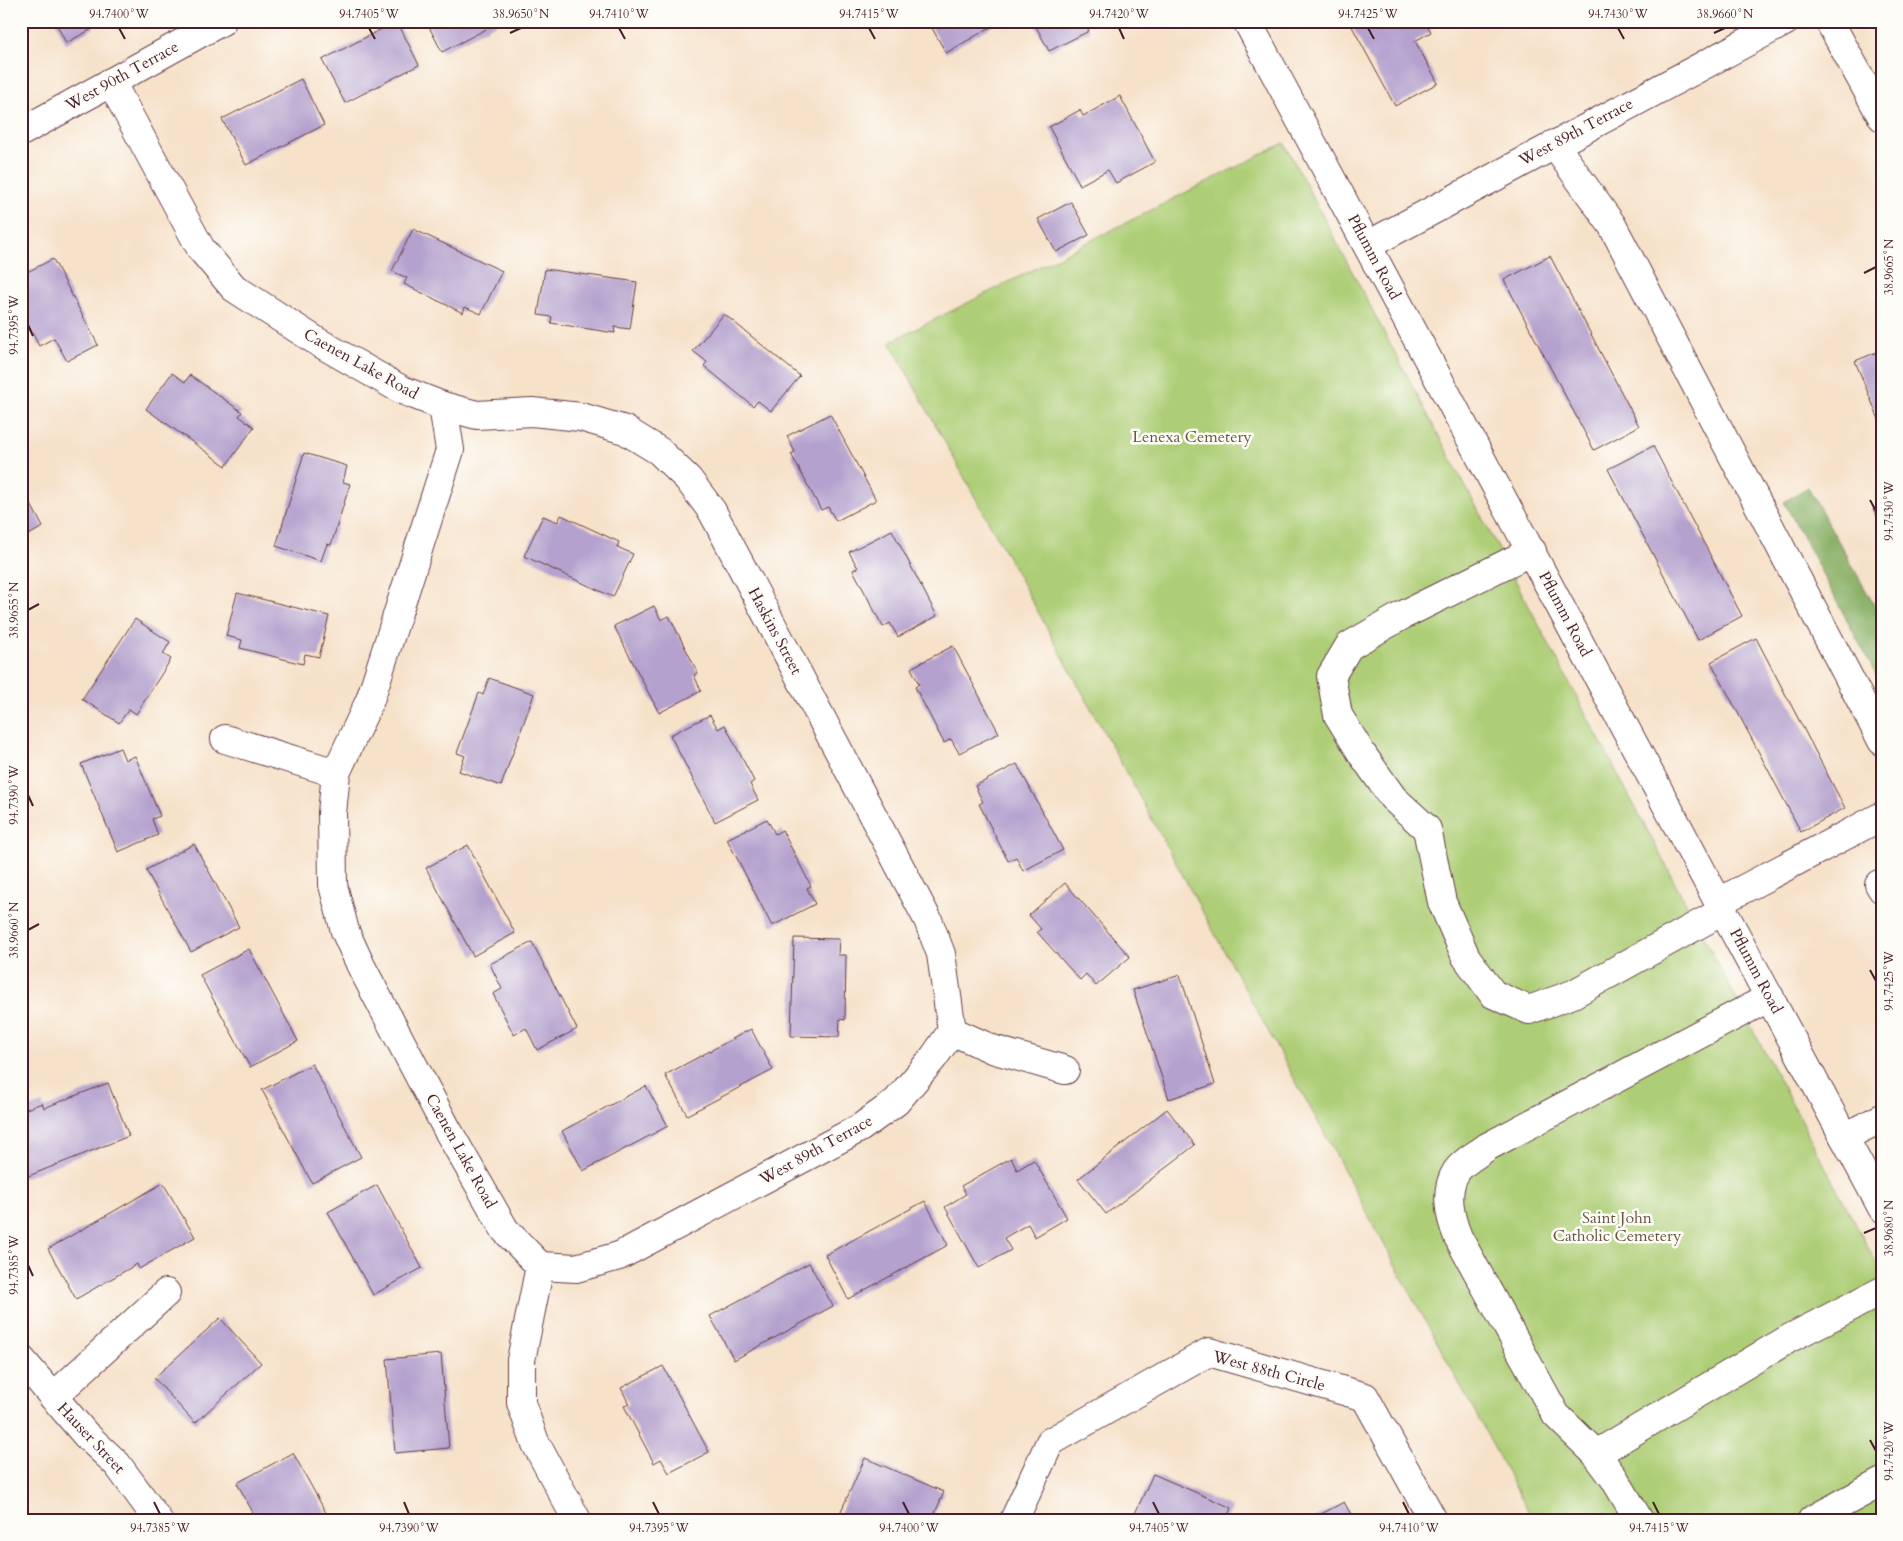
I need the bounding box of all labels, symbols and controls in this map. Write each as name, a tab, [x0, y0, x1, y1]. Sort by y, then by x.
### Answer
text: 94.7400°W	[89, 6, 149, 22]
text: 94.7405°W	[339, 6, 399, 22]
text: 38.9650°N	[493, 6, 550, 22]
text: 94.7410°W	[589, 6, 649, 22]
text: 94.7415°W	[839, 6, 899, 22]
text: 94.7420°W	[1089, 6, 1149, 22]
text: 94.7425°W	[1338, 6, 1398, 22]
text: 94.7430°W	[1588, 6, 1648, 22]
text: 38.9660°N	[1697, 6, 1754, 22]
street label: West 90th Terrace	[61, 36, 183, 117]
street label: West 89th Terrace	[1514, 93, 1637, 172]
street label: Pflumm Road	[1342, 210, 1406, 304]
text: 38.9665°N	[1881, 238, 1897, 295]
text: 94.7395°W	[6, 295, 22, 355]
street label: Caenen Lake Road	[300, 323, 423, 405]
park label: Lenexa Cemetery	[1132, 426, 1252, 448]
text: 94.7430°W	[1881, 481, 1897, 541]
street label: Pflumm Road	[1533, 567, 1597, 661]
text: 38.9655°N	[6, 581, 22, 638]
street label: Haskins Street	[743, 583, 807, 679]
text: 94.7390°W	[6, 765, 22, 825]
text: 38.9660°N	[6, 901, 22, 958]
street label: Pflumm Road	[1724, 924, 1788, 1018]
text: 94.7425°W	[1881, 951, 1897, 1011]
street label: Caenen Lake Road	[420, 1090, 502, 1213]
street label: West 89th Terrace	[755, 1110, 877, 1191]
text: 38.9680°N	[1881, 1199, 1897, 1256]
park label: Saint John Catholic Cemetery	[1553, 1207, 1682, 1247]
text: 94.7385°W	[6, 1235, 22, 1295]
street label: West 88th Circle	[1209, 1345, 1328, 1397]
street label: Hauser Street	[52, 1397, 130, 1479]
text: 94.7420°W	[1881, 1421, 1897, 1481]
text: 94.7385°W	[130, 1520, 190, 1536]
text: 94.7390°W	[379, 1520, 439, 1536]
text: 94.7395°W	[629, 1520, 689, 1536]
text: 94.7400°W	[879, 1520, 939, 1536]
text: 94.7405°W	[1129, 1520, 1189, 1536]
text: 94.7410°W	[1379, 1520, 1439, 1536]
text: 94.7415°W	[1629, 1520, 1689, 1536]

